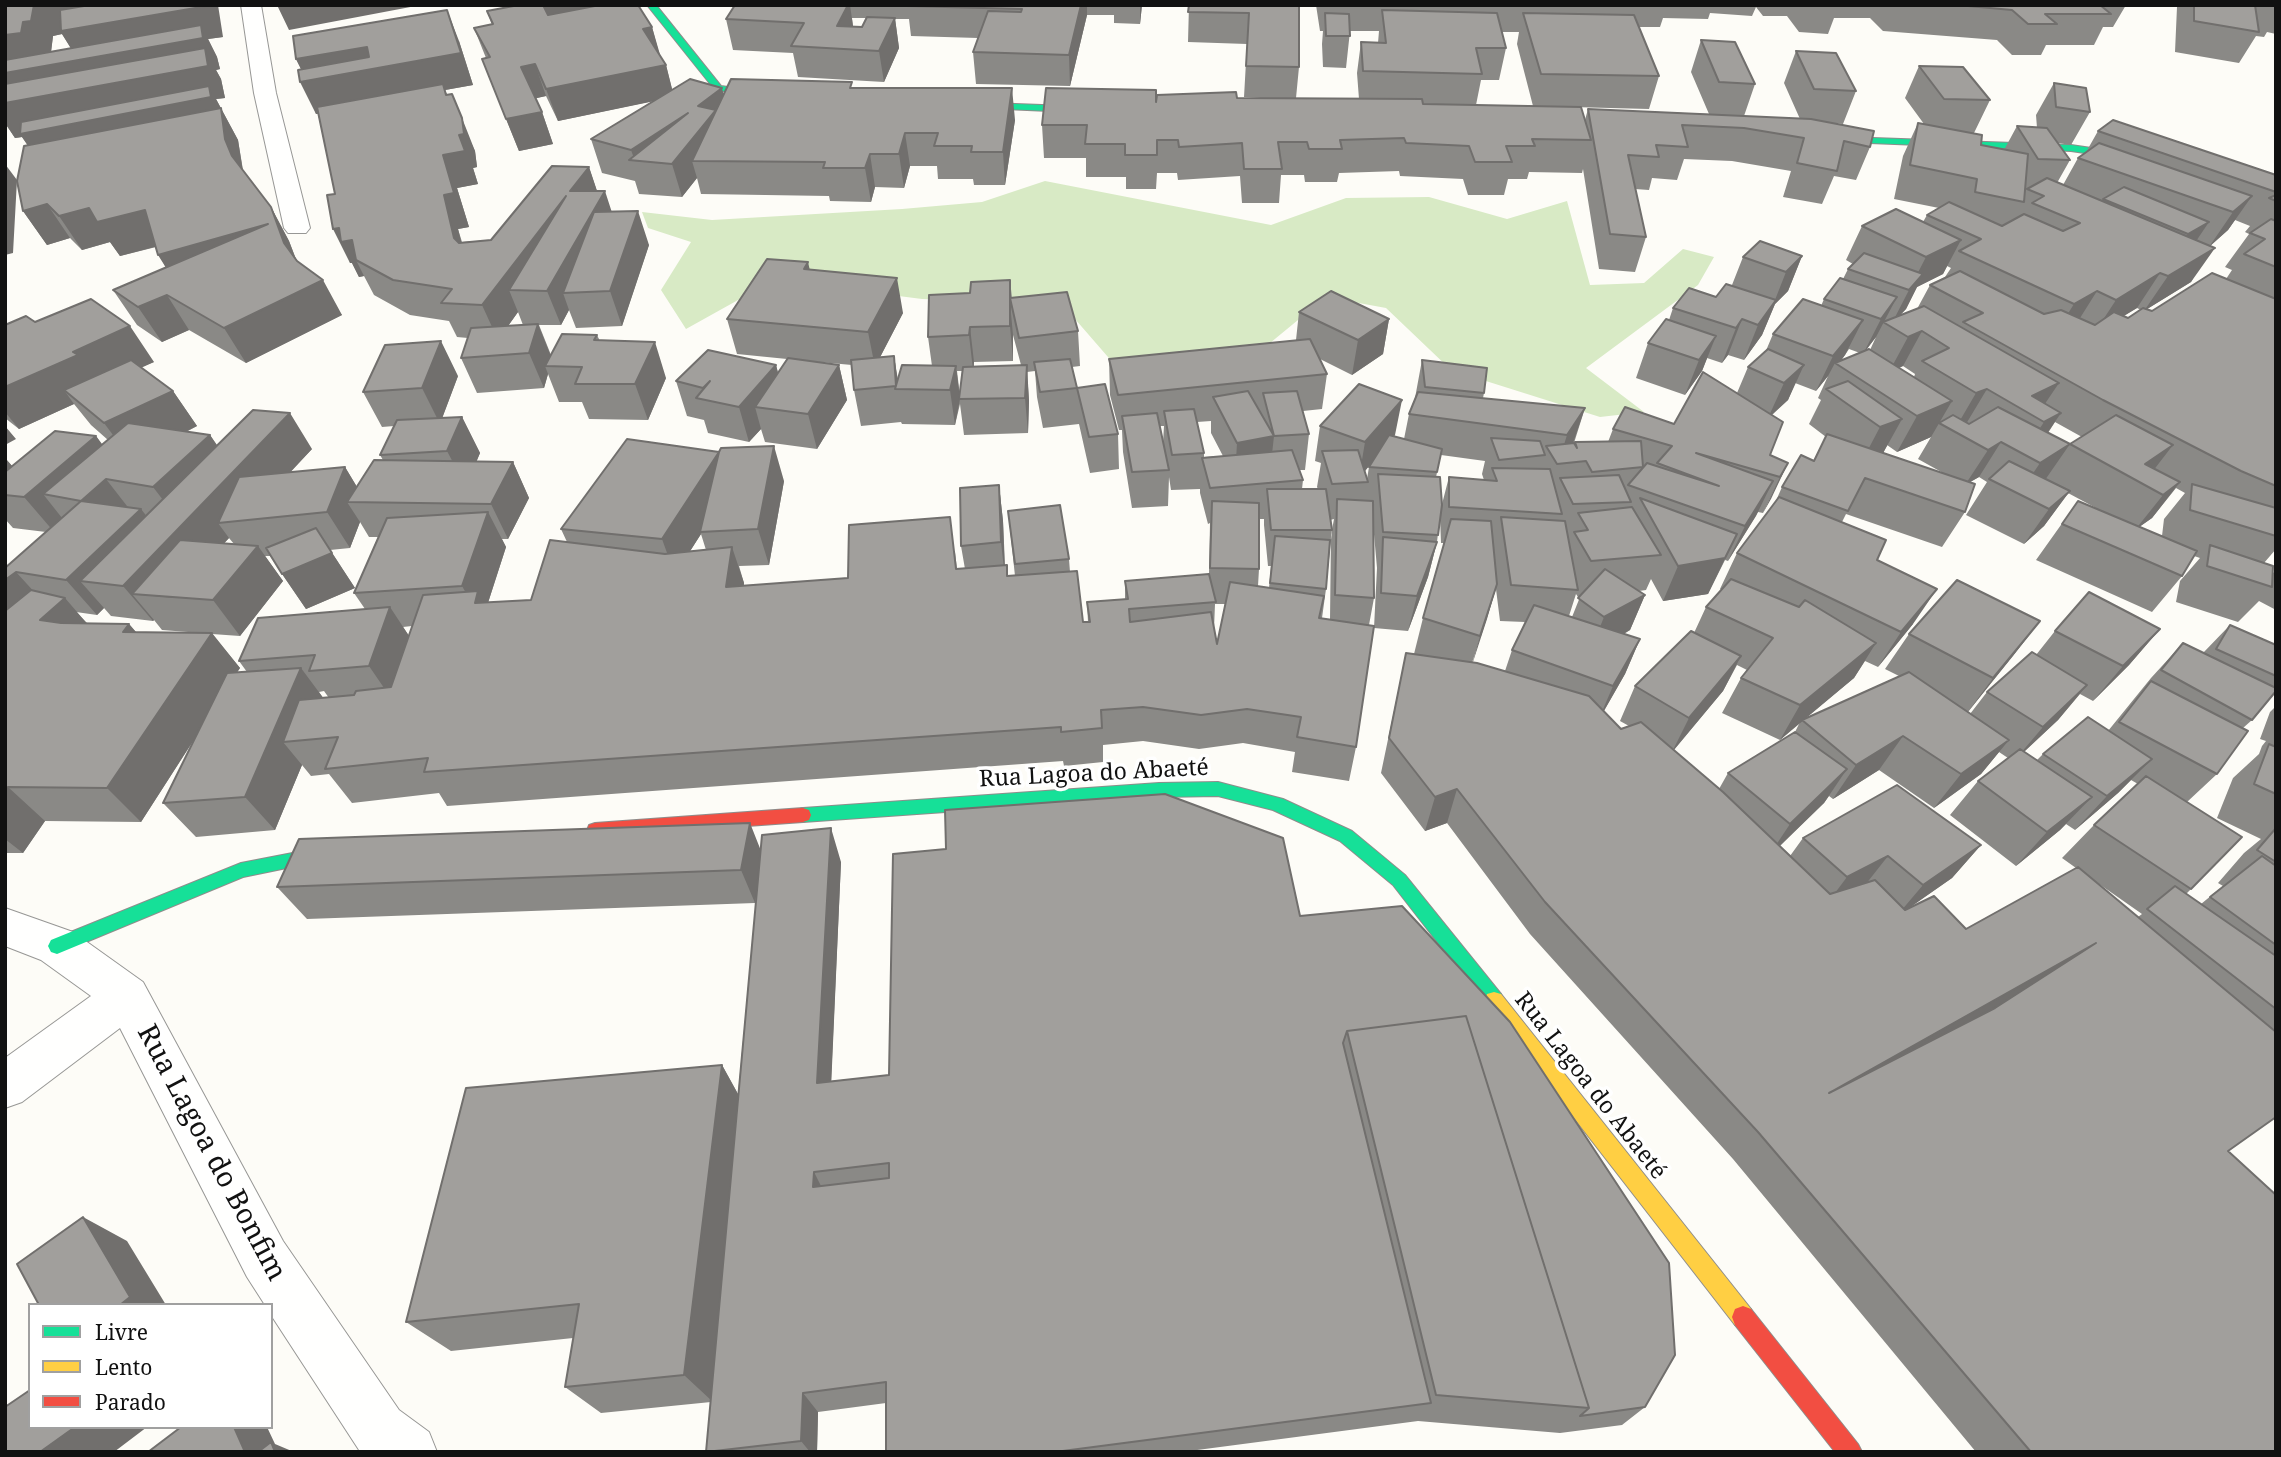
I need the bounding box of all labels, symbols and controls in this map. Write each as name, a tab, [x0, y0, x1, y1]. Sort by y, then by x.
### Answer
street label: Rua Lagoa do Abaeté	[979, 754, 1209, 794]
street label: Rua Lagoa do Abaeté	[1508, 987, 1672, 1185]
street label: Rua Lagoa do Bonfim	[129, 1019, 293, 1287]
legend	[28, 1303, 273, 1429]
text: Livre	[95, 1318, 148, 1346]
text: Lento	[95, 1353, 152, 1381]
text: Parado	[95, 1388, 166, 1416]

